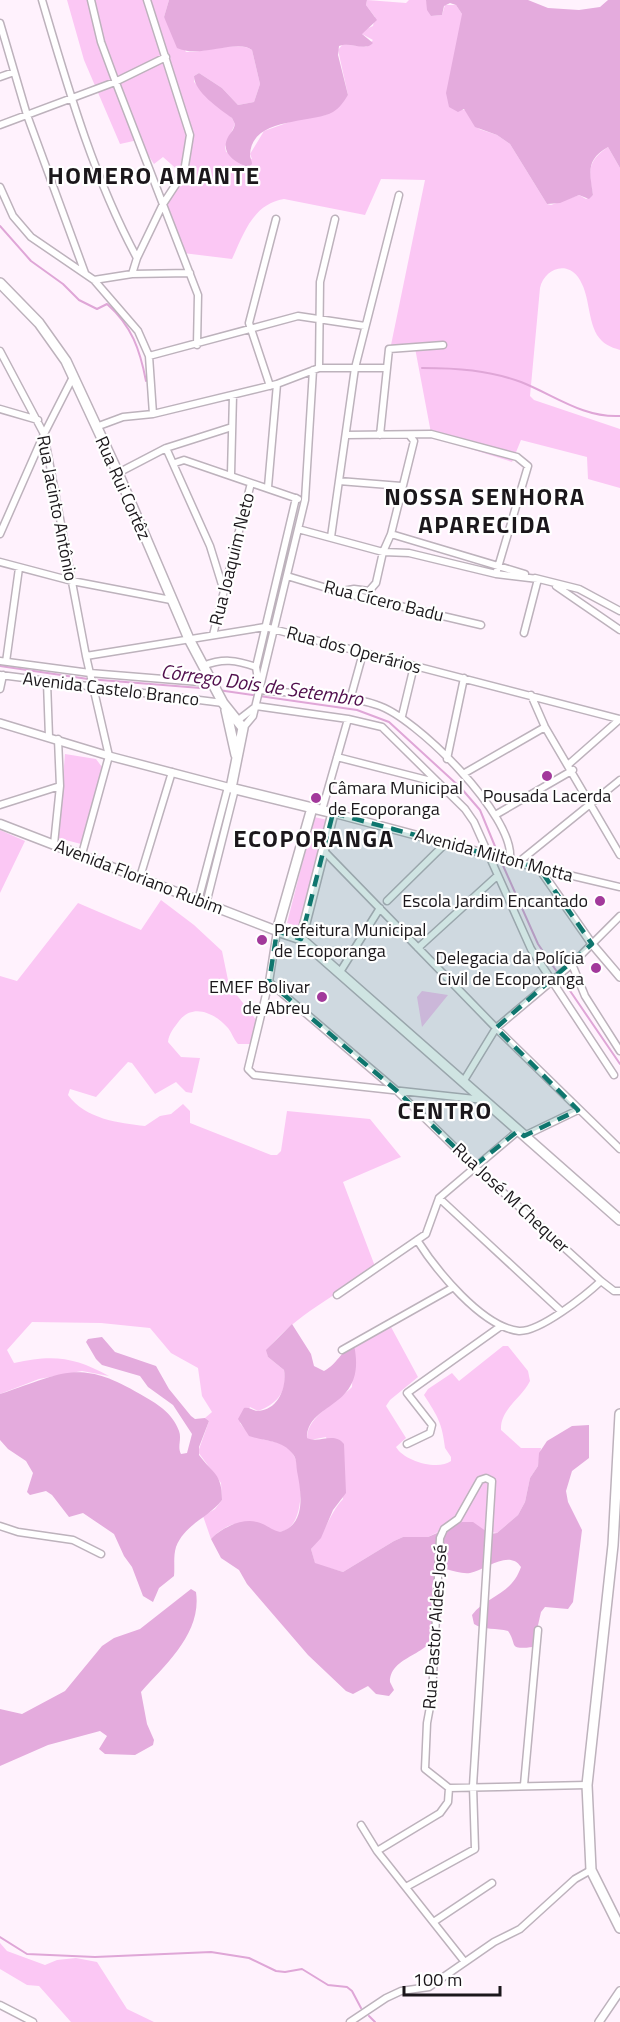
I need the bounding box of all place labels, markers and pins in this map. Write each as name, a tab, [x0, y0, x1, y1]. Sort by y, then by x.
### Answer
marker: Pousada Lacerda	[540, 769, 554, 783]
place label: Câmara Municipal de Ecoporanga	[328, 774, 463, 822]
place label: Pousada Lacerda	[483, 782, 611, 809]
marker: Câmara Municipal de Ecoporanga	[309, 791, 323, 805]
place label: Escola Jardim Encantado	[402, 887, 588, 914]
marker: Escola Jardim Encantado	[593, 894, 607, 908]
place label: Prefeitura Municipal de Ecoporanga	[274, 916, 426, 964]
marker: Prefeitura Municipal de Ecoporanga	[255, 933, 269, 947]
place label: Delegacia da Polícia Civil de Ecoporanga	[436, 944, 584, 992]
marker: Delegacia da Polícia Civil de Ecoporanga	[589, 961, 603, 975]
place label: EMEF Bolivar de Abreu	[209, 973, 310, 1021]
marker: EMEF Bolivar de Abreu	[315, 990, 329, 1004]

